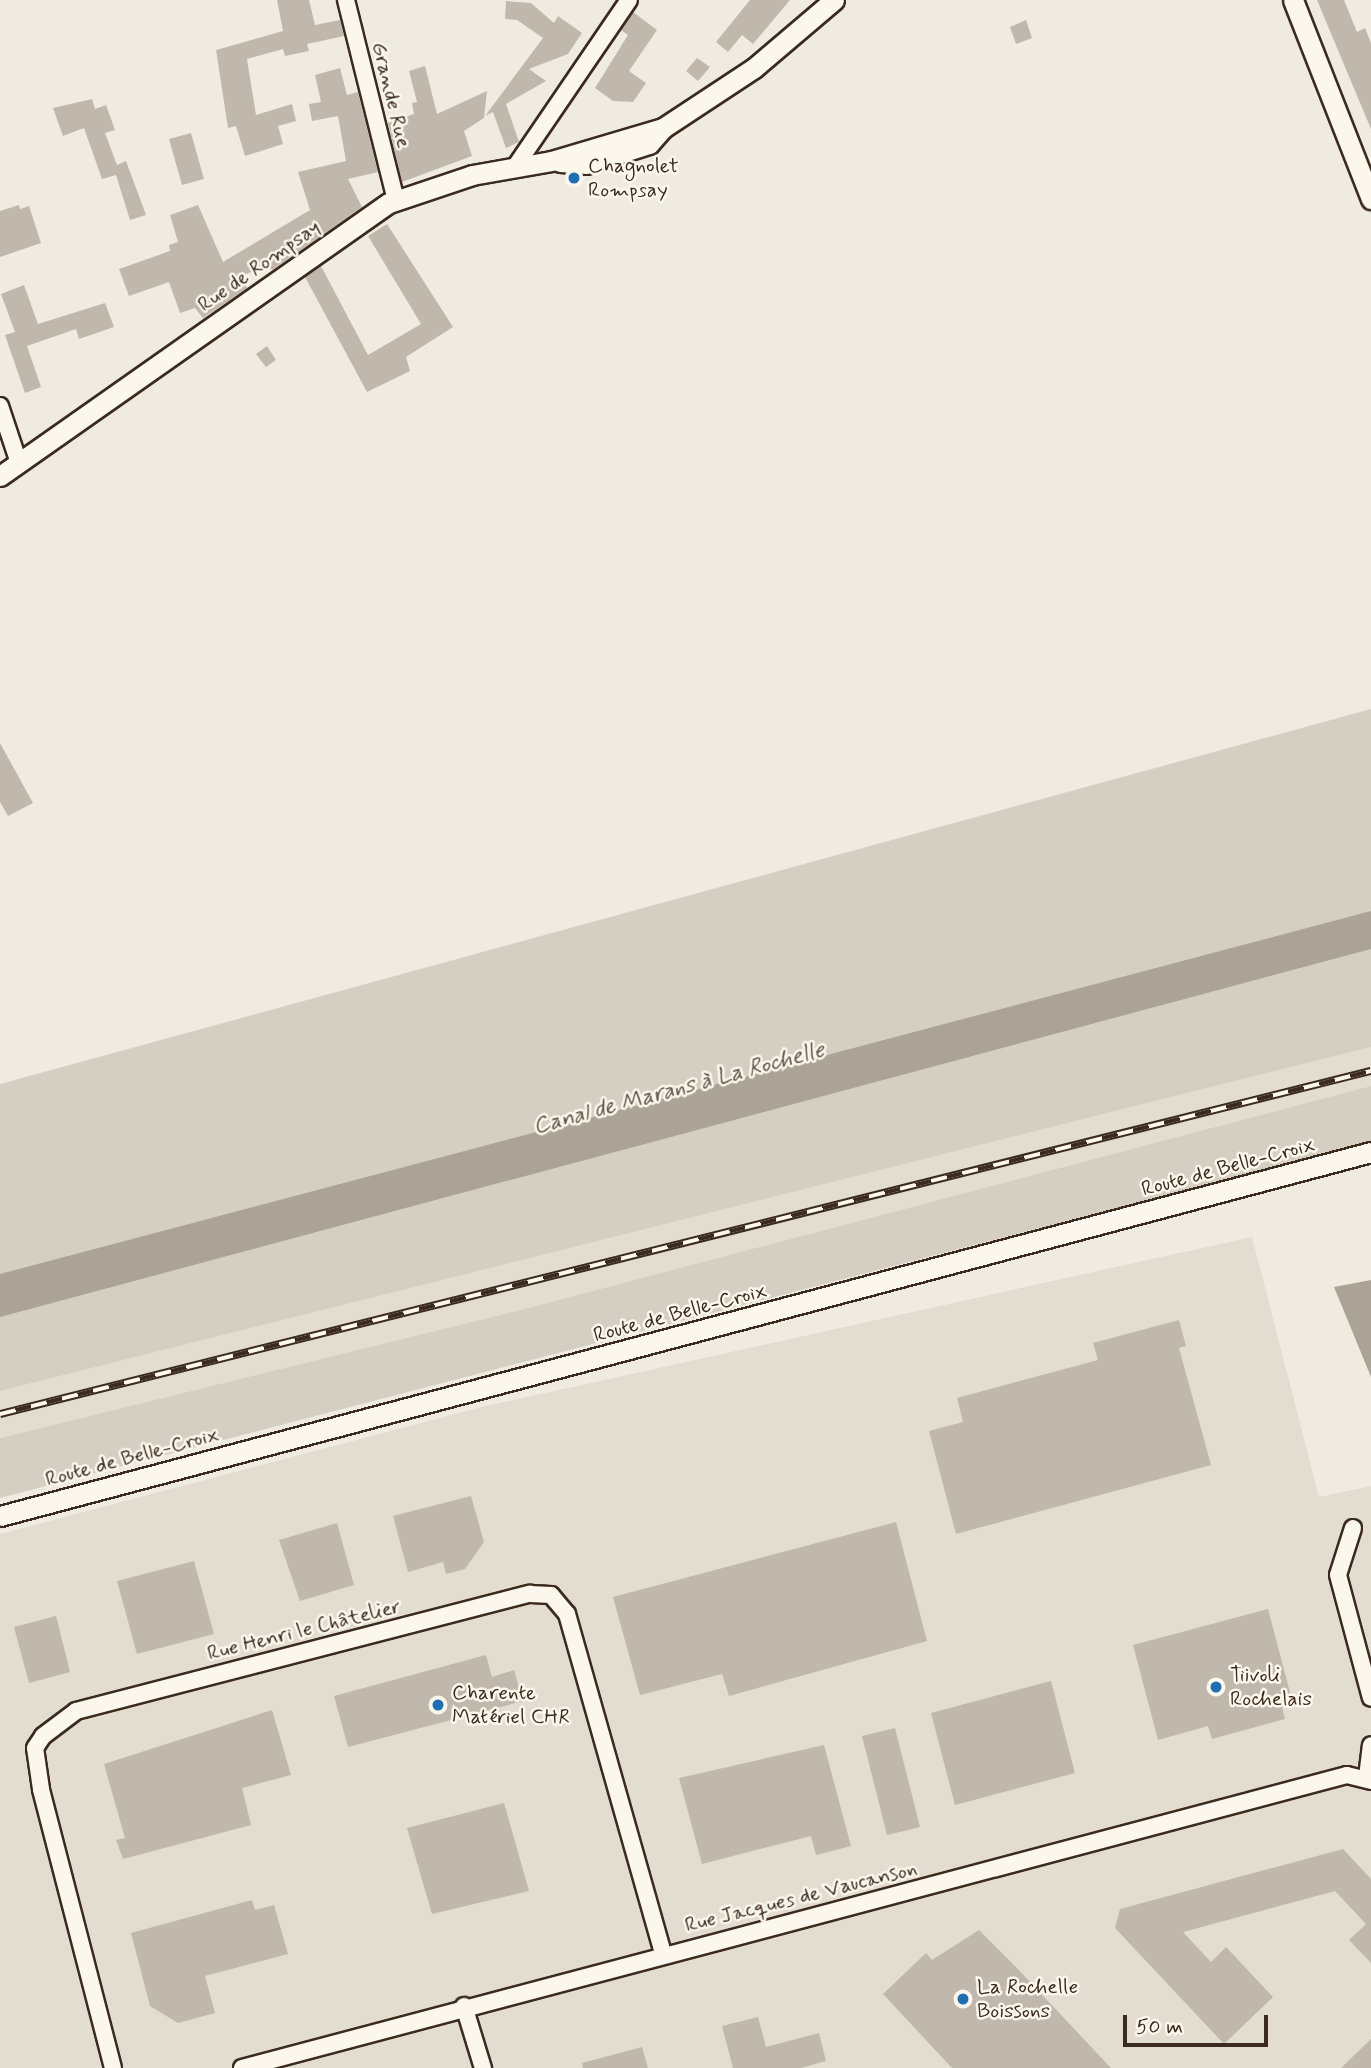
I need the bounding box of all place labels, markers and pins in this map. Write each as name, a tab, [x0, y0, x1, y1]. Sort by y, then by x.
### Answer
place label: Chagnolet Rompsay	[588, 153, 679, 203]
marker: Chagnolet Rompsay	[566, 170, 582, 186]
place label: Tiivoli Rochelais	[1230, 1662, 1312, 1712]
marker: Tiivoli Rochelais	[1208, 1679, 1224, 1695]
place label: Charente Matériel CHR	[452, 1680, 572, 1730]
marker: Charente Matériel CHR	[430, 1697, 446, 1713]
place label: La Rochelle Boissons	[977, 1974, 1079, 2024]
marker: La Rochelle Boissons	[955, 1991, 971, 2007]

